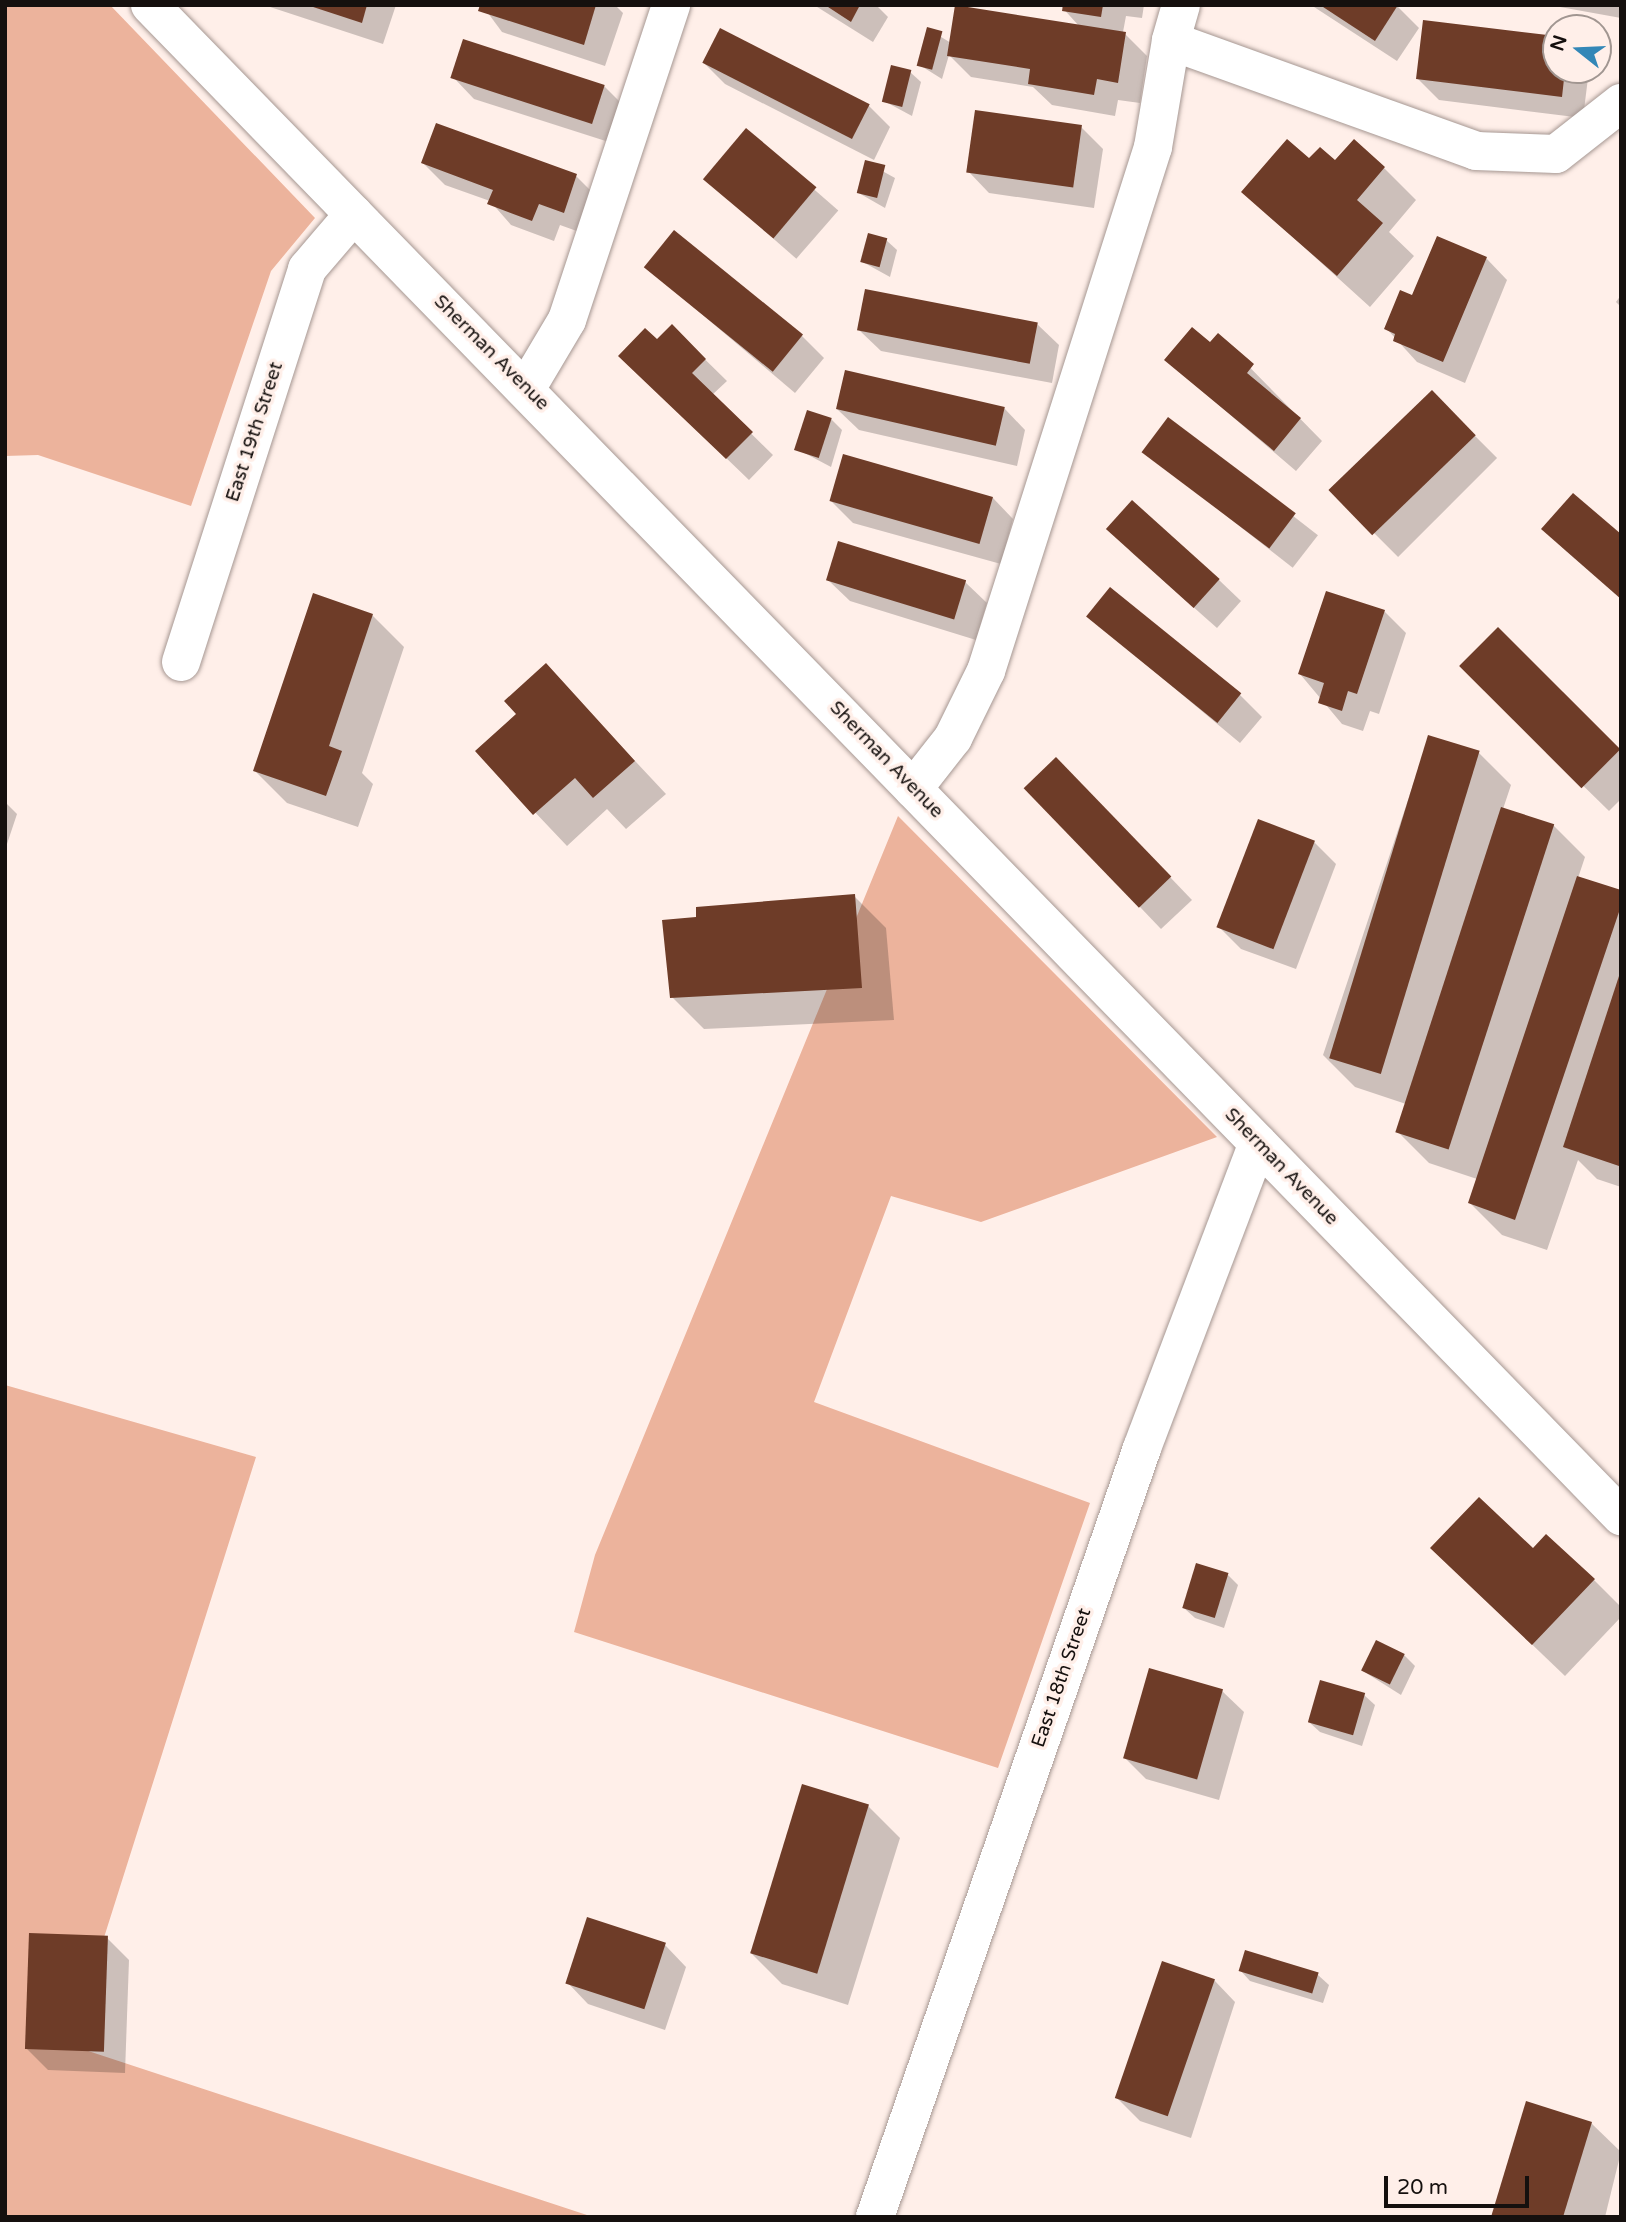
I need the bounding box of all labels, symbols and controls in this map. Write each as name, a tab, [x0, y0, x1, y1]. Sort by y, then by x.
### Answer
north arrow	[1542, 14, 1612, 84]
text: N	[1546, 32, 1572, 54]
street label: Sherman Avenue	[429, 291, 553, 415]
street label: East 19th Street	[222, 359, 288, 505]
street label: Sherman Avenue	[824, 697, 948, 823]
street label: Sherman Avenue	[1219, 1104, 1343, 1230]
street label: East 18th Street	[1027, 1605, 1097, 1751]
scale bar	[1388, 2162, 1533, 2206]
text: 20 m	[1397, 2175, 1448, 2200]

